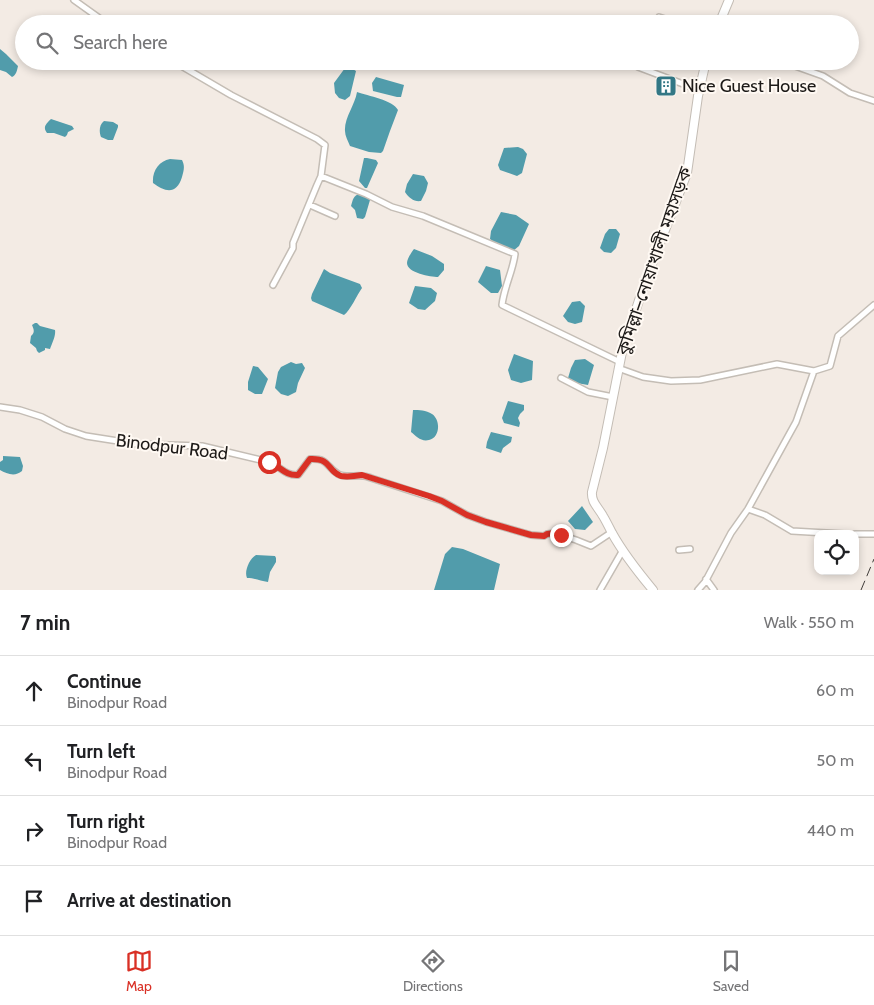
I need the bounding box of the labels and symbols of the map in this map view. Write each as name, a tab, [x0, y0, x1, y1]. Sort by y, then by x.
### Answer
building icon: Nice Guest House	[654, 74, 678, 98]
place label: Nice Guest House	[682, 75, 816, 97]
street label: কুমিল্লা–নোয়াখালী মহাসড়ক	[611, 163, 697, 359]
street label: Binodpur Road	[115, 429, 229, 465]
route start	[258, 451, 281, 474]
route end	[550, 524, 573, 547]

